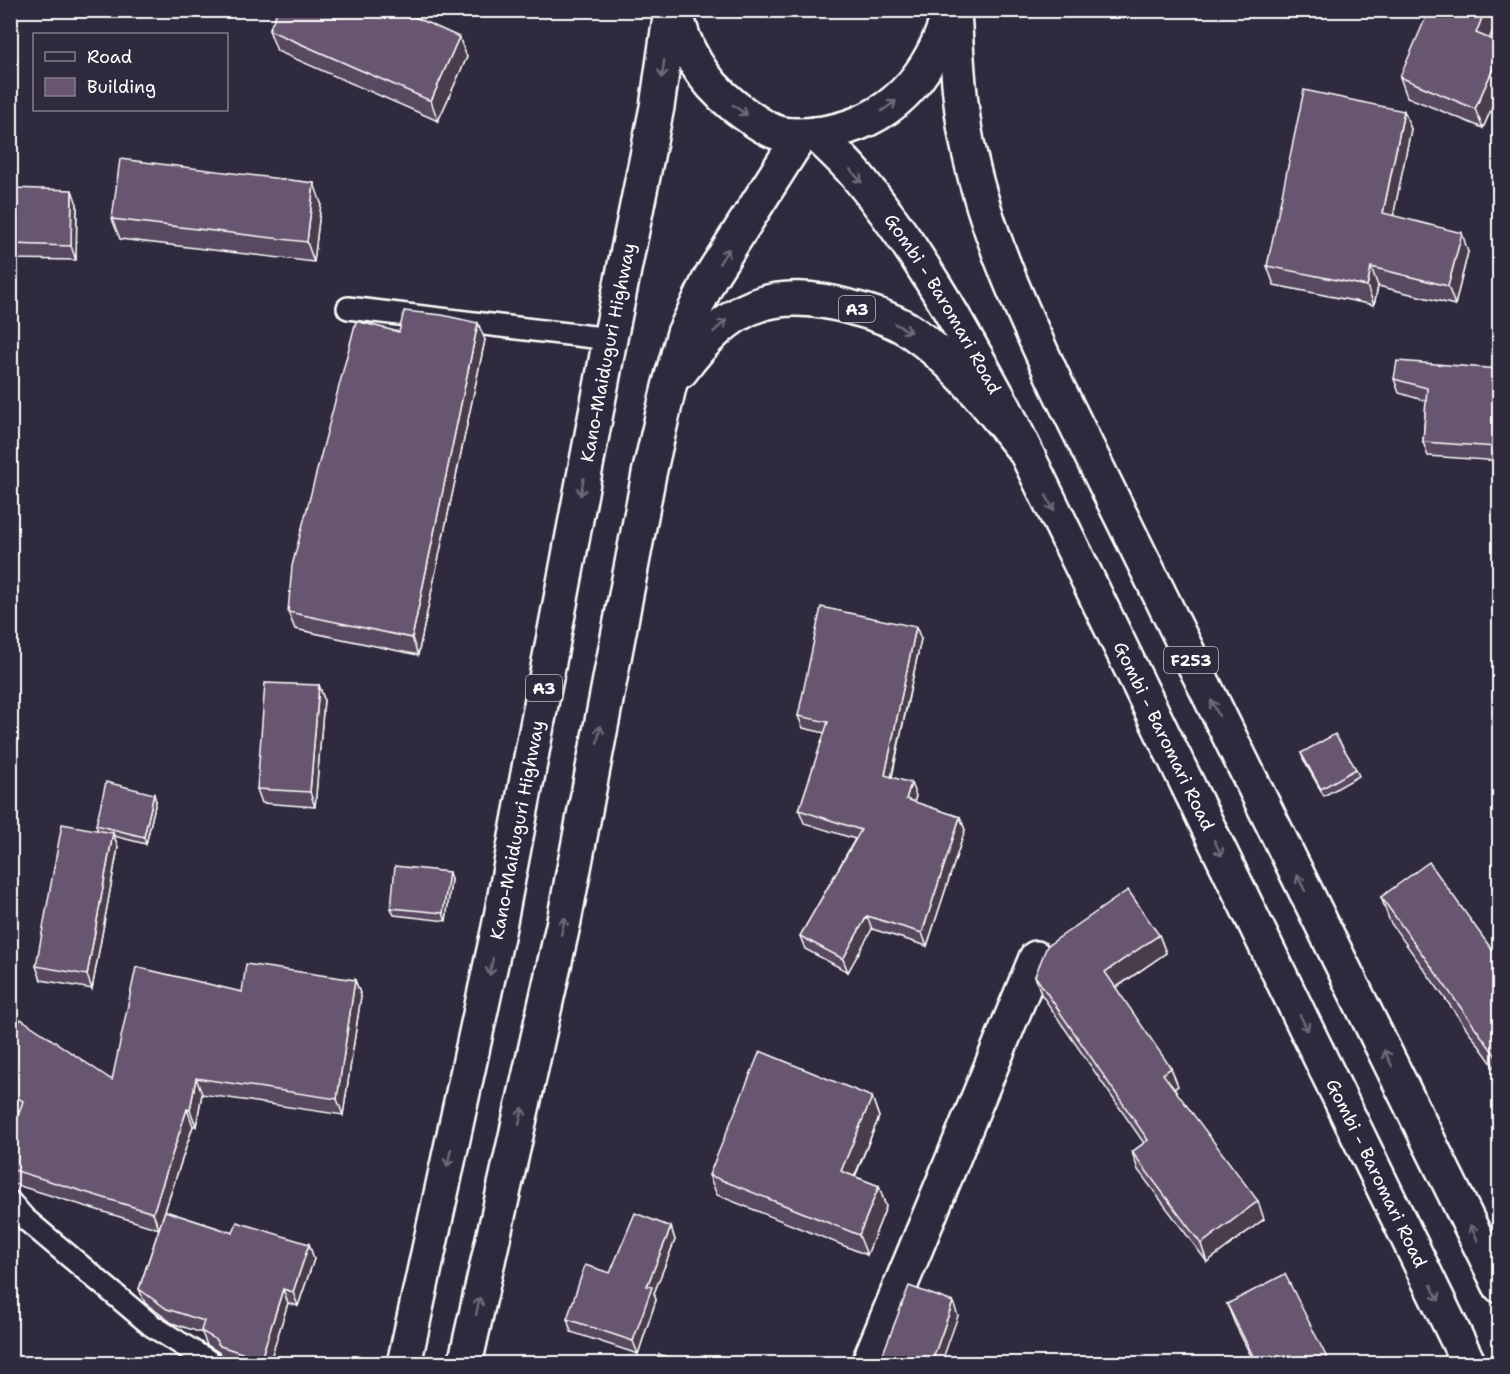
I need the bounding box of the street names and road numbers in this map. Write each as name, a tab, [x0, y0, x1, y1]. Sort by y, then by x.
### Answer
street label: Gombi - Baromari Road	[879, 209, 1007, 398]
street label: Kano-Maiduguri Highway	[575, 241, 641, 464]
road number: A3	[839, 296, 875, 322]
street label: Gombi - Baromari Road	[1108, 638, 1220, 835]
road number: F253	[1164, 647, 1218, 673]
road number: A3	[526, 675, 562, 701]
street label: Kano-Maiduguri Highway	[485, 718, 550, 942]
street label: Gombi - Baromari Road	[1320, 1075, 1432, 1272]

